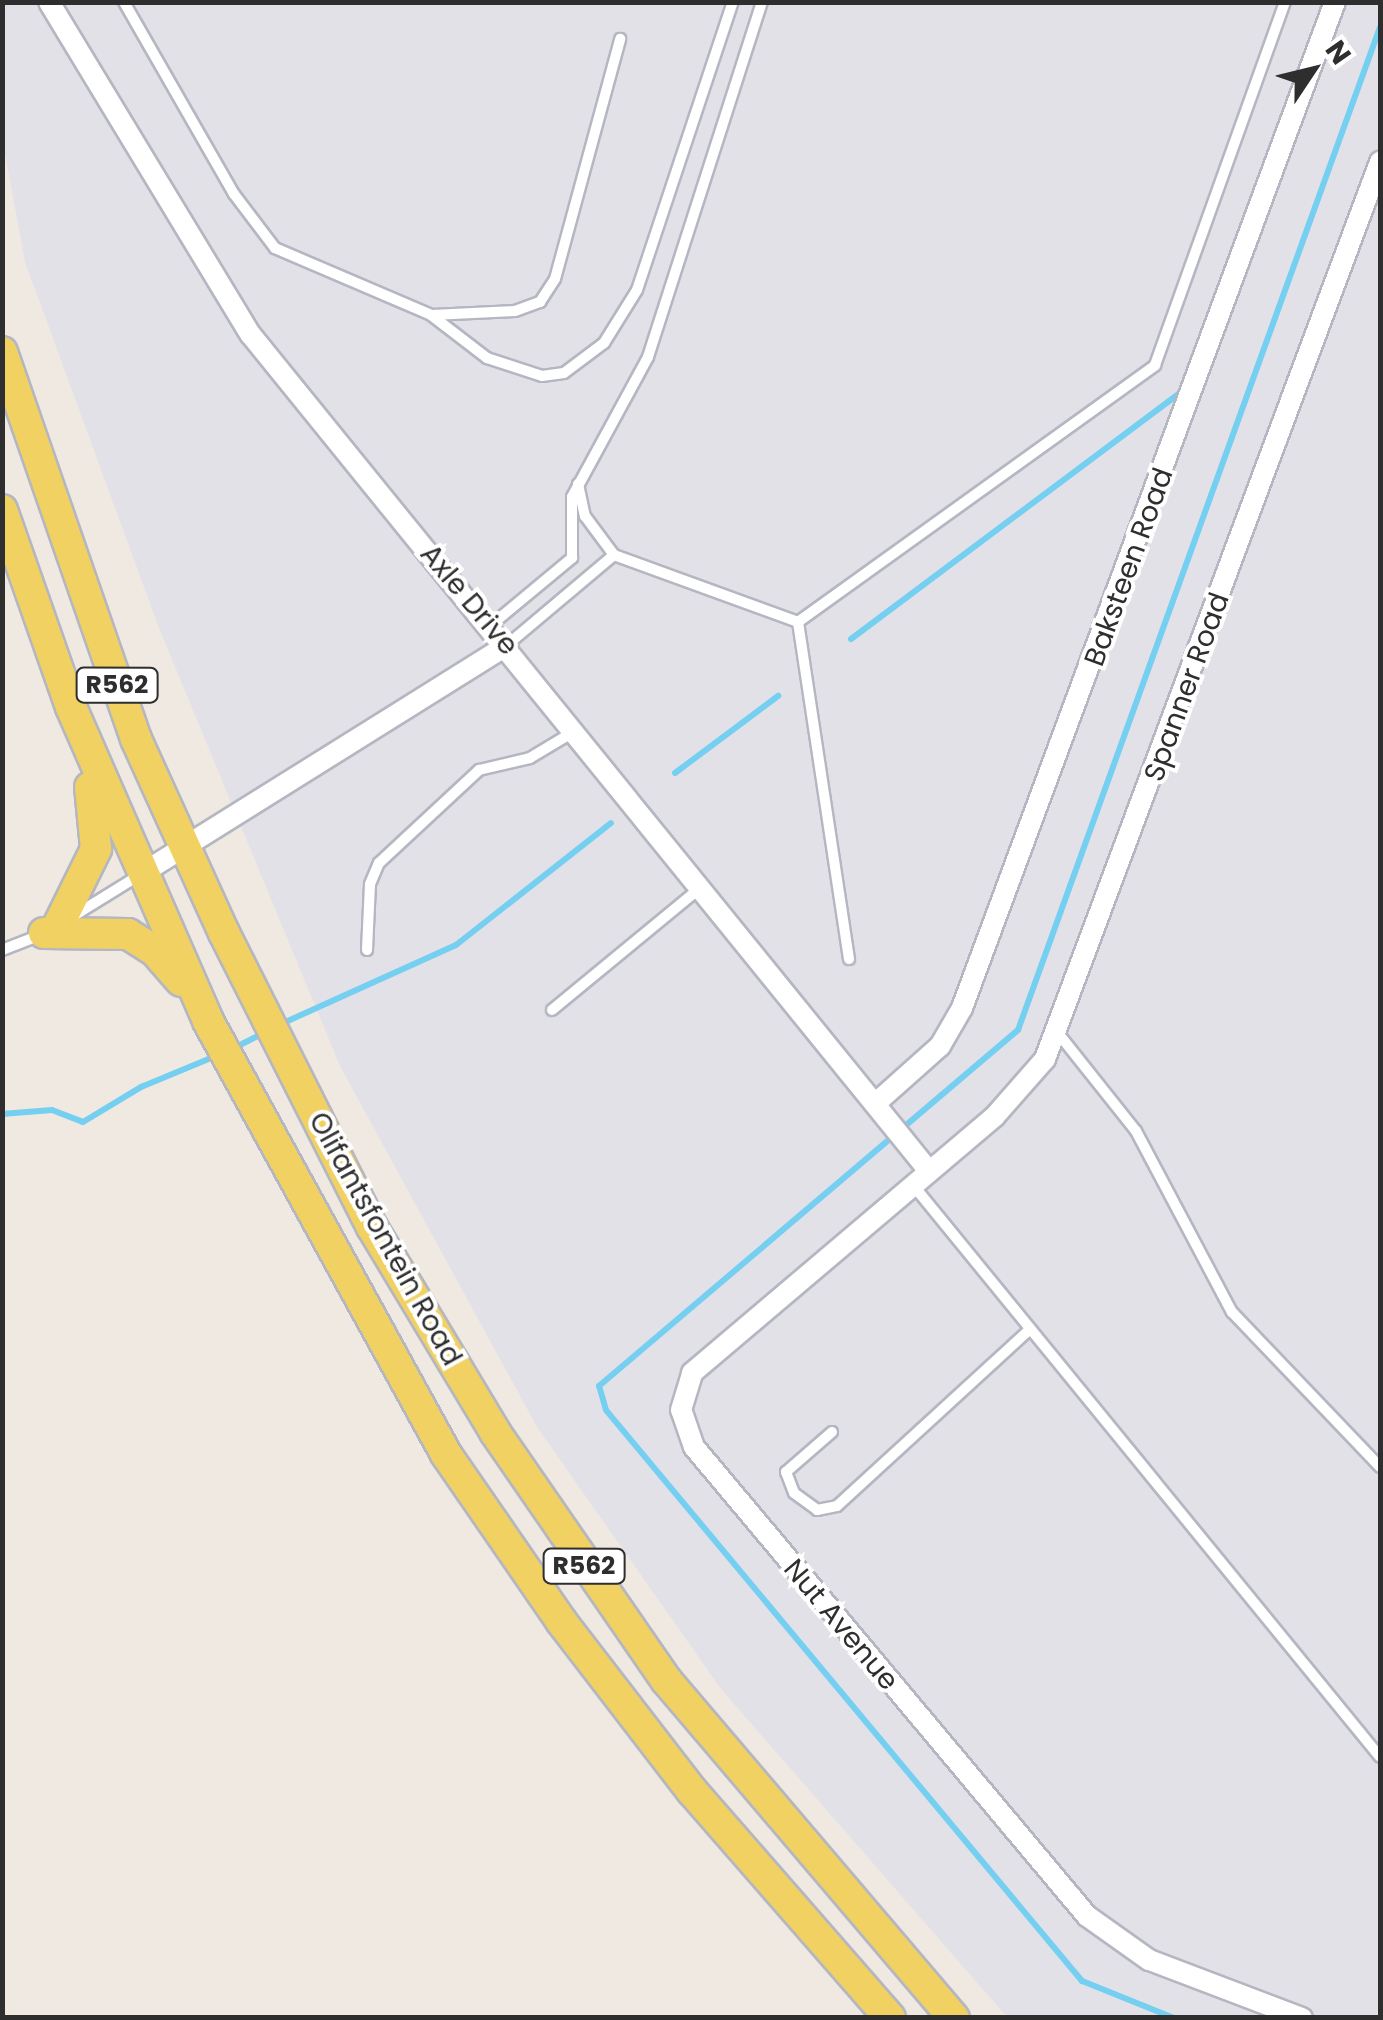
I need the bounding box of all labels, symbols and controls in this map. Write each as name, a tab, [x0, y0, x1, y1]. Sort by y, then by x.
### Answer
north arrow	[1263, 20, 1363, 120]
text: N	[1316, 33, 1360, 72]
street label: Baksteen Road	[1078, 463, 1180, 671]
street label: Axle Drive	[413, 538, 525, 662]
street label: Spanner Road	[1137, 588, 1237, 786]
road number: R562	[74, 665, 160, 705]
street label: Olifantsfontein Road	[301, 1107, 469, 1371]
road number: R562	[542, 1546, 626, 1586]
street label: Nut Avenue	[777, 1553, 905, 1697]

